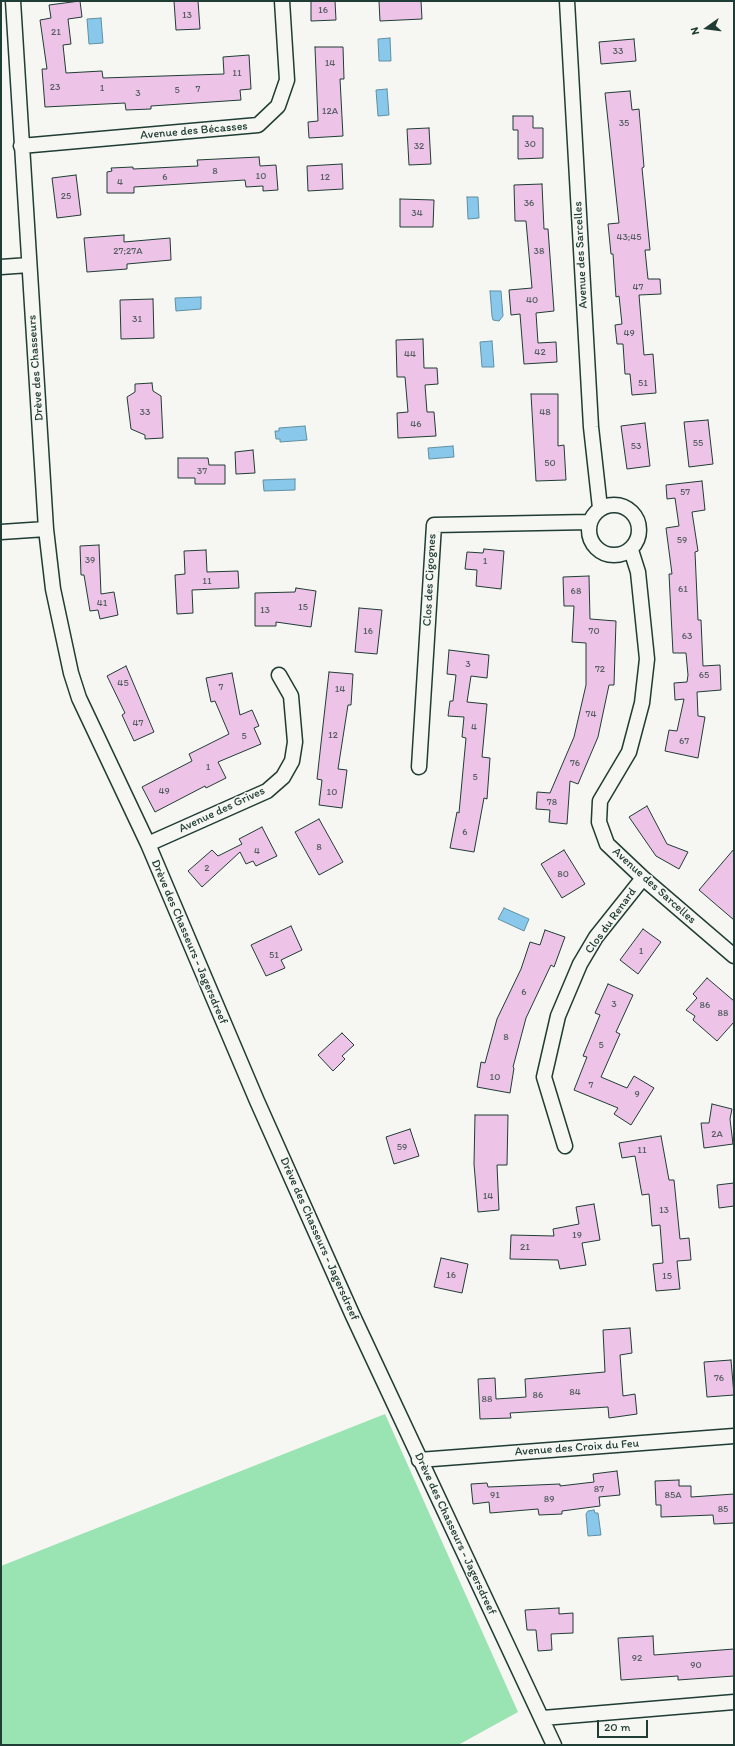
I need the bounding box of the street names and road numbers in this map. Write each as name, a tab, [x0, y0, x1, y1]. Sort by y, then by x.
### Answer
street label: Avenue des Bécasses	[140, 119, 248, 143]
street label: Avenue des Sarcelles	[571, 201, 591, 309]
street label: Drève des Chasseurs	[25, 314, 47, 422]
street label: Clos des Cigognes	[420, 533, 440, 627]
street label: Avenue des Grives	[177, 784, 267, 836]
street label: Avenue des Sarcelles	[609, 845, 699, 927]
street label: Drève des Chasseurs - Jagersdreef	[148, 858, 230, 1026]
street label: Clos du Renard	[582, 885, 640, 957]
street label: Drève des Chasseurs - Jagersdreef	[276, 1155, 362, 1323]
street label: Avenue des Croix du Feu	[514, 1436, 640, 1460]
street label: Drève des Chasseurs - Jagersdreef	[411, 1451, 499, 1617]

